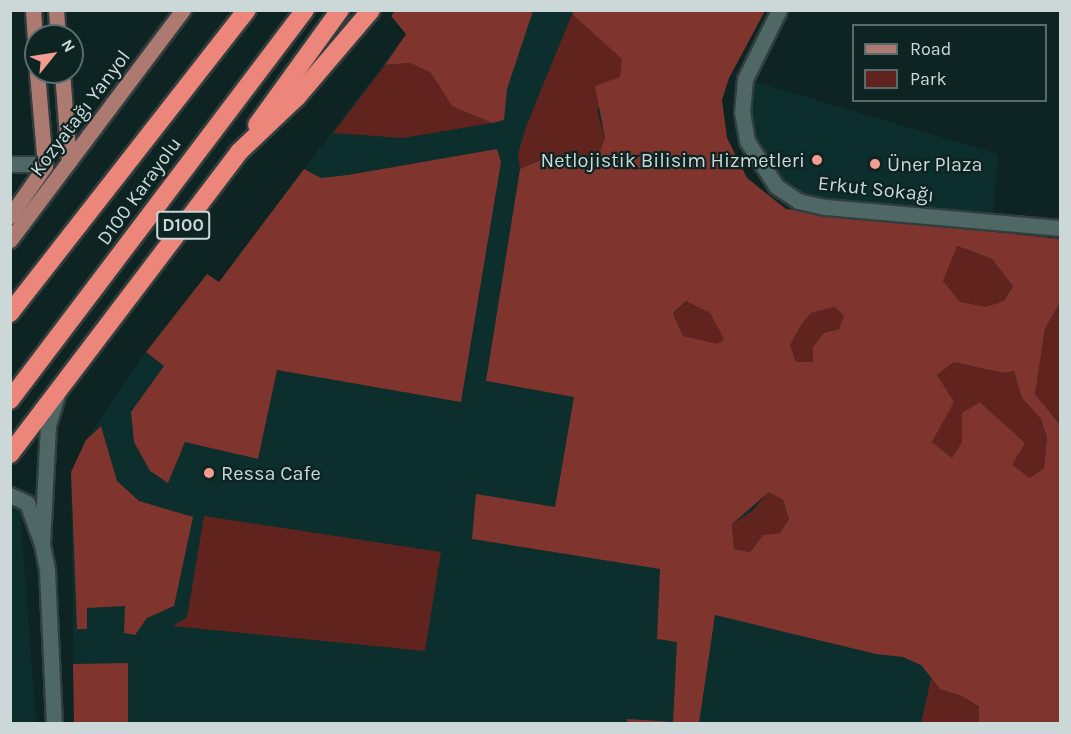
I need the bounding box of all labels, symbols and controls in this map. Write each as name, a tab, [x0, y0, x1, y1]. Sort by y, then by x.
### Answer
north arrow	[24, 24, 84, 84]
legend	[852, 24, 1047, 102]
text: N	[57, 36, 79, 55]
text: Road	[910, 38, 951, 60]
street label: Kozyatağı Yanyol	[25, 45, 135, 181]
text: Park	[910, 68, 947, 90]
street label: D100 Karayolu	[92, 132, 186, 250]
place label: Netlojistik Bilisim Hizmetleri	[541, 148, 805, 172]
place label: Üner Plaza	[887, 152, 983, 176]
marker: Netlojistik Bilisim Hizmetleri	[810, 153, 824, 167]
marker: Üner Plaza	[868, 157, 882, 171]
street label: Erkut Sokağı	[817, 171, 935, 207]
road number: D100	[156, 210, 210, 240]
place label: Ressa Cafe	[221, 461, 321, 485]
marker: Ressa Cafe	[202, 466, 216, 480]

